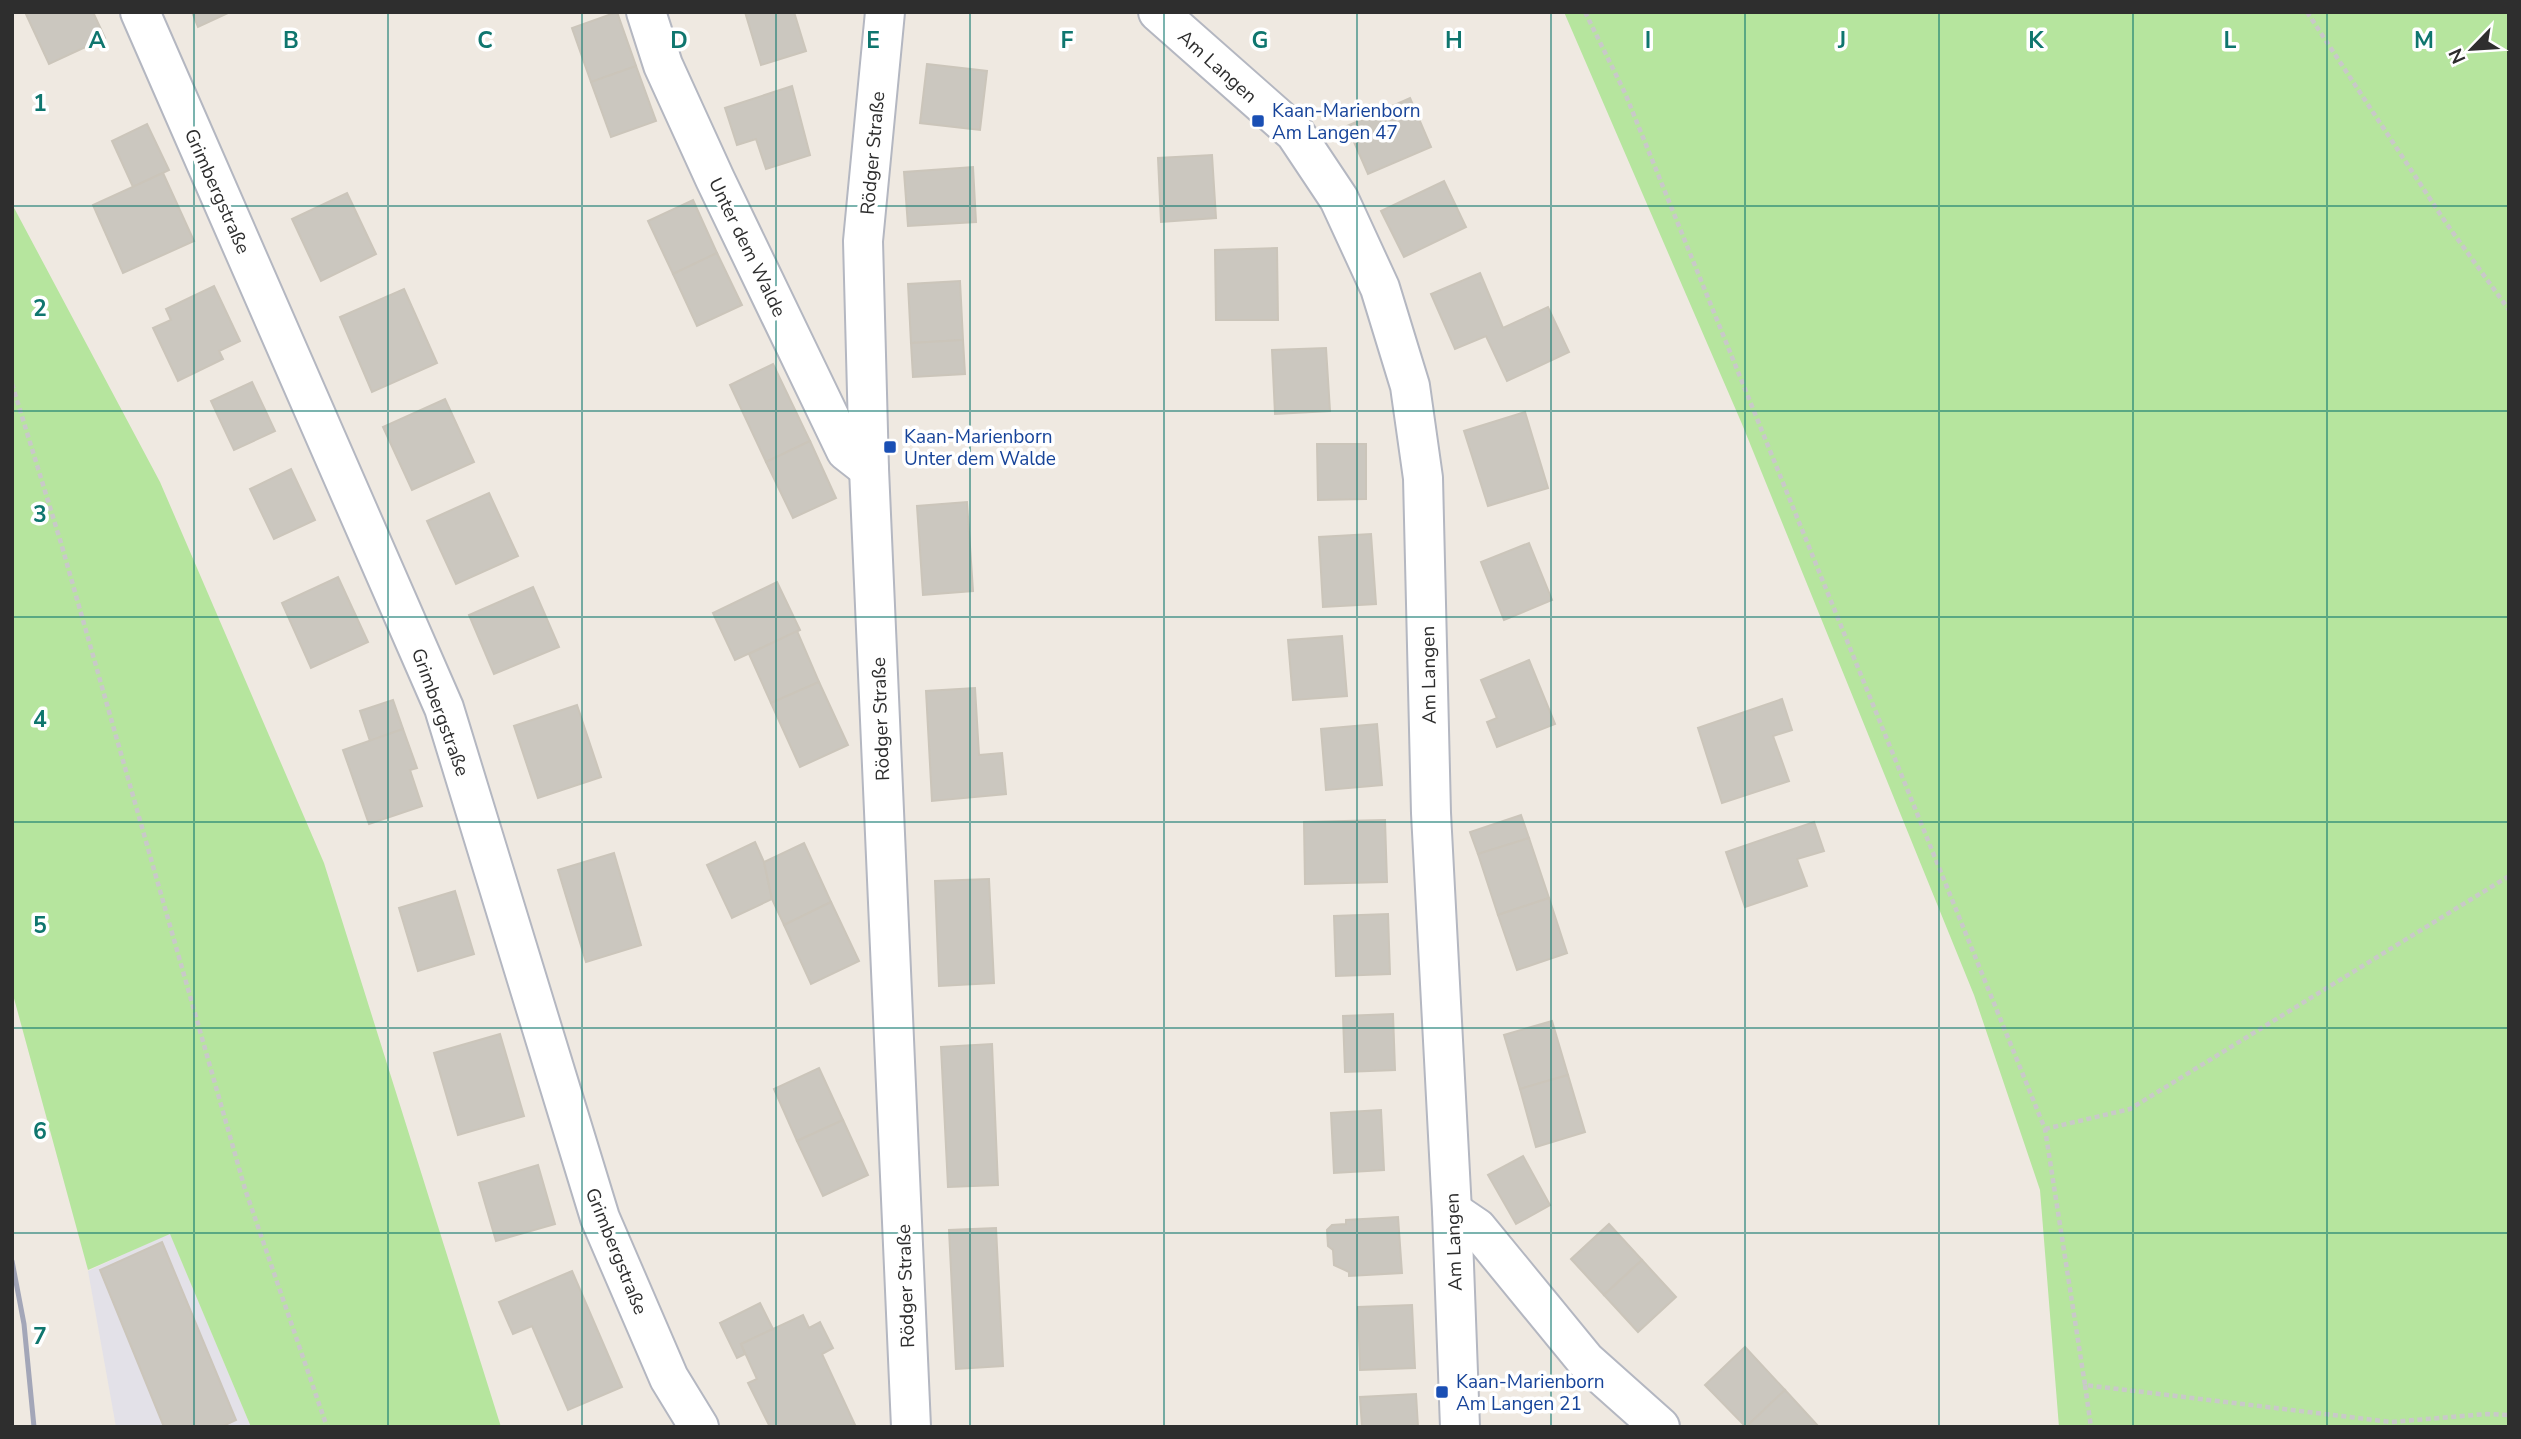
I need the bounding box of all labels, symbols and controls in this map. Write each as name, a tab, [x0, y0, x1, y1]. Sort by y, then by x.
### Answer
north arrow	[2437, 14, 2507, 84]
street label: Am Langen	[1172, 24, 1263, 109]
text: A	[88, 25, 106, 56]
text: B	[283, 25, 299, 56]
text: C	[477, 25, 493, 56]
text: D	[670, 25, 688, 56]
text: E	[866, 25, 880, 56]
text: F	[1061, 25, 1074, 56]
text: G	[1252, 25, 1268, 56]
text: H	[1445, 25, 1463, 56]
text: I	[1645, 25, 1651, 56]
text: J	[1837, 25, 1846, 56]
text: K	[2028, 25, 2044, 56]
text: L	[2224, 25, 2237, 56]
text: M	[2414, 25, 2434, 56]
text: N	[2443, 44, 2472, 68]
text: 1	[33, 88, 47, 119]
street label: Rödger Straße	[855, 90, 891, 216]
place label: Kaan-Marienborn Am Langen 47	[1272, 98, 1421, 146]
marker: Kaan-Marienborn Am Langen 47	[1250, 113, 1266, 129]
street label: Grimbergstraße	[178, 125, 256, 258]
street label: Unter dem Walde	[702, 173, 792, 321]
text: 2	[33, 293, 47, 324]
place label: Kaan-Marienborn Unter dem Walde	[904, 424, 1056, 472]
marker: Kaan-Marienborn Unter dem Walde	[882, 439, 898, 455]
text: 3	[33, 499, 47, 530]
street label: Am Langen	[1415, 626, 1443, 724]
street label: Grimbergstraße	[405, 645, 475, 780]
street label: Rödger Straße	[866, 657, 896, 781]
text: 4	[33, 704, 47, 735]
text: 5	[33, 910, 47, 941]
text: 6	[33, 1116, 47, 1147]
street label: Grimbergstraße	[579, 1184, 653, 1319]
street label: Am Langen	[1439, 1192, 1469, 1291]
street label: Rödger Straße	[891, 1224, 921, 1348]
text: 7	[33, 1321, 47, 1352]
place label: Kaan-Marienborn Am Langen 21	[1456, 1369, 1605, 1417]
marker: Kaan-Marienborn Am Langen 21	[1434, 1384, 1450, 1400]

